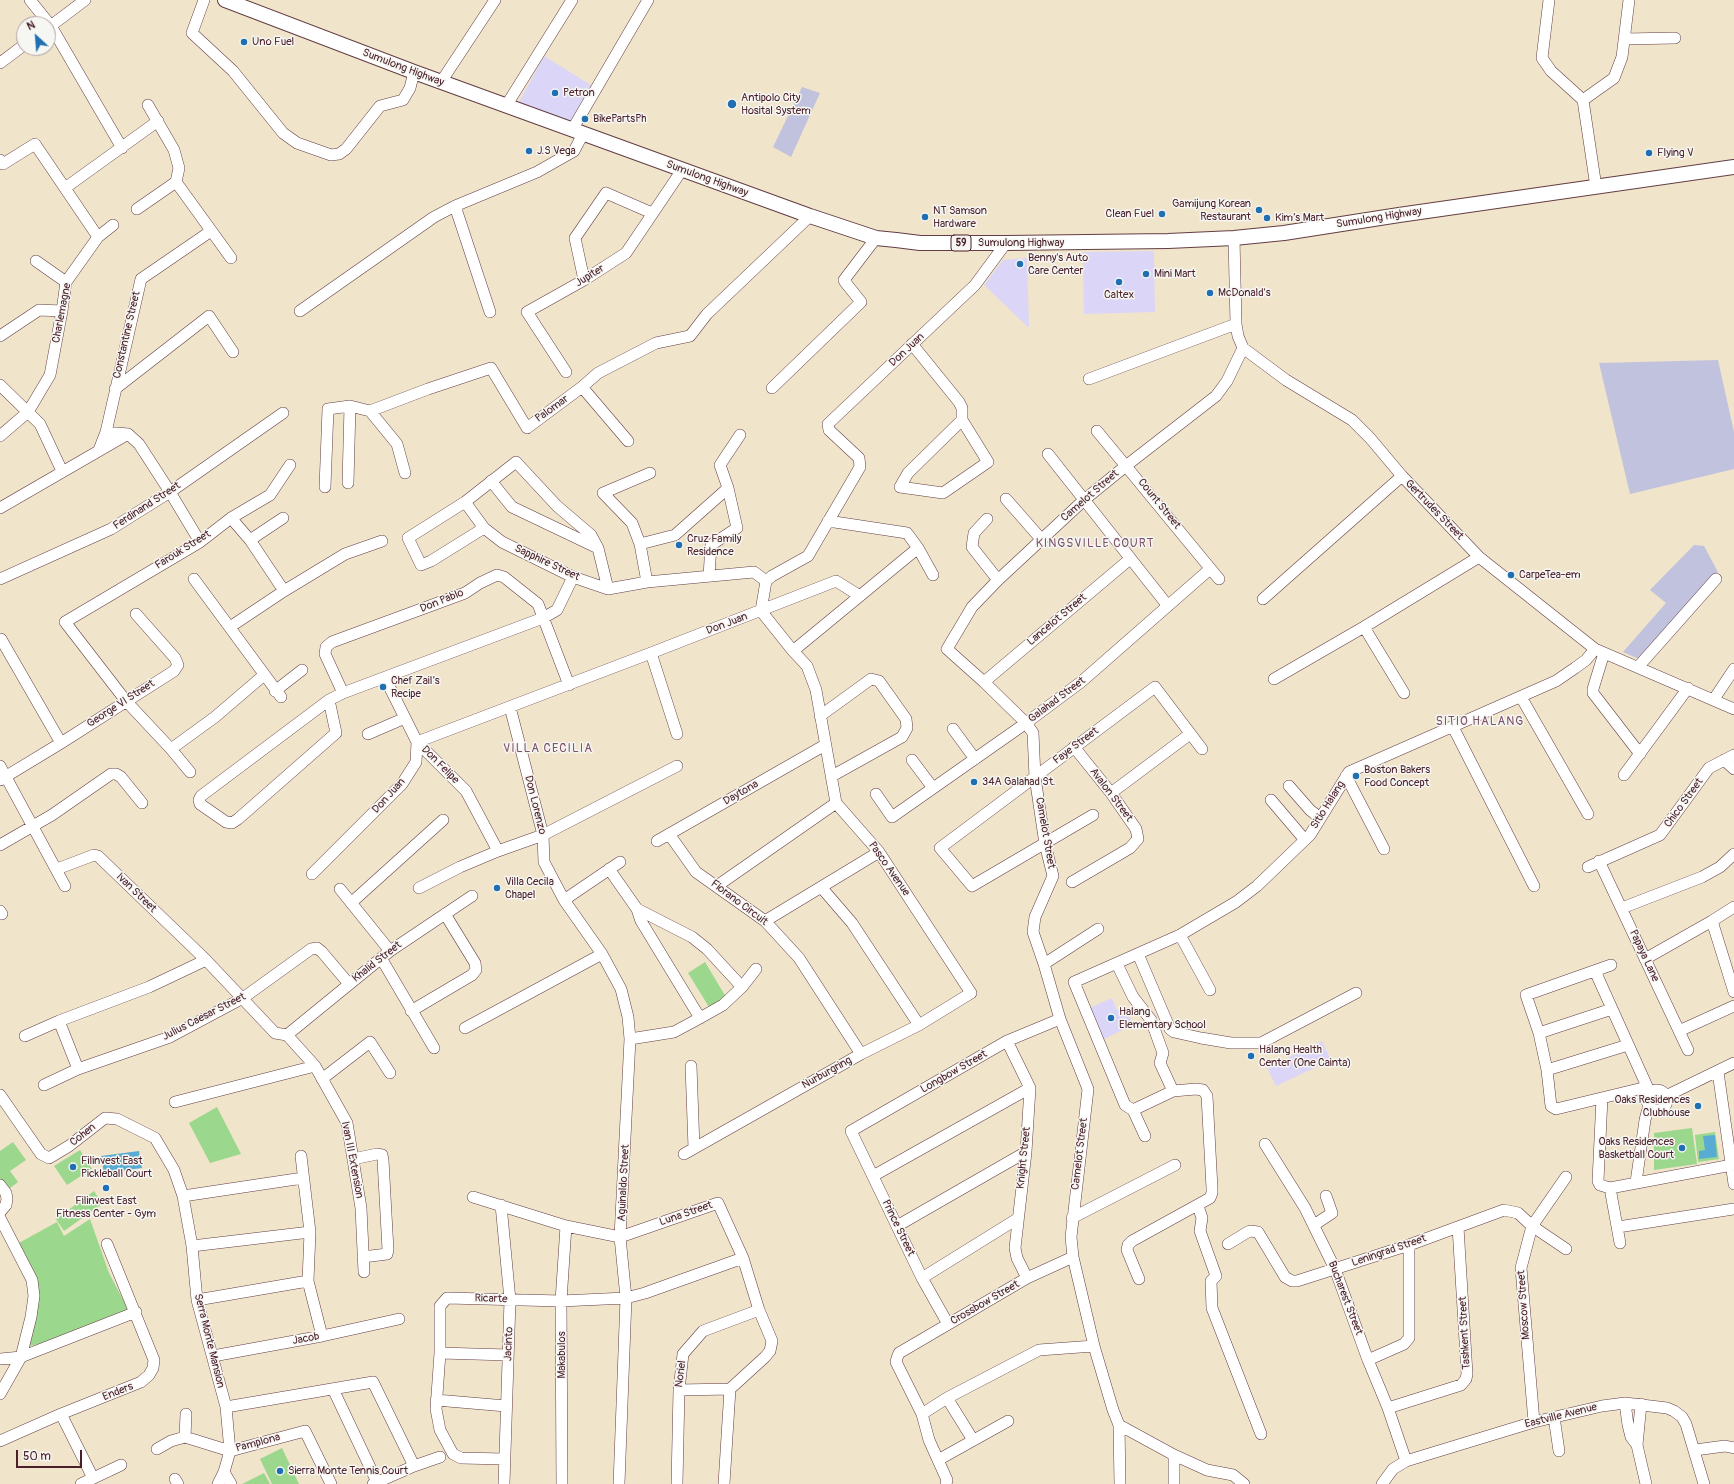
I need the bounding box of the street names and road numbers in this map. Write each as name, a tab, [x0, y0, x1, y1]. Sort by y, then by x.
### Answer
street label: Sumulong Highway	[360, 46, 446, 90]
street label: Sumulong Highway	[664, 158, 750, 200]
street label: Sumulong Highway	[1335, 205, 1423, 231]
road number: 59	[951, 235, 971, 251]
street label: Sumulong Highway	[978, 236, 1064, 250]
street label: Jupiter	[573, 262, 607, 290]
street label: Charlemagne	[50, 282, 74, 344]
street label: Constantine Street	[111, 290, 143, 380]
street label: Don Juan	[887, 330, 927, 370]
street label: Palomar	[533, 393, 571, 425]
street label: Camelot Street	[1058, 467, 1122, 525]
street label: Count Street	[1135, 476, 1183, 532]
street label: Gertrudes Street	[1402, 477, 1466, 543]
street label: Ferdinand Street	[111, 479, 183, 533]
street label: Farouk Street	[153, 528, 213, 572]
street label: Sapphire Street	[512, 542, 582, 584]
street label: Don Pablo	[418, 586, 466, 616]
street label: Lancelot Street	[1025, 591, 1089, 649]
street label: Don Juan	[705, 610, 749, 638]
street label: Galahad Street	[1026, 674, 1088, 726]
street label: George VI Street	[85, 677, 157, 731]
street label: Faye Street	[1051, 725, 1101, 767]
street label: Don Felipe	[418, 743, 462, 787]
street label: Avalon Street	[1087, 766, 1135, 824]
street label: Don Lorenzo	[521, 774, 549, 836]
street label: Don Juan	[370, 776, 408, 816]
street label: Chico Street	[1662, 776, 1706, 830]
street label: Daytona	[721, 778, 761, 808]
street label: Sitio Halang	[1308, 778, 1348, 832]
street label: Camelot Street	[1032, 796, 1058, 870]
street label: Pasco Avenue	[865, 839, 913, 899]
street label: Ivan Street	[113, 870, 159, 916]
street label: Fiorano Circuit	[708, 877, 770, 929]
street label: Papaya Lane	[1626, 928, 1662, 984]
street label: Khalid Street	[350, 939, 404, 985]
street label: Julius Caesar Street	[160, 990, 248, 1044]
street label: Longbow Street	[918, 1048, 990, 1096]
street label: Nurburgring	[800, 1054, 854, 1092]
street label: Camelot Street	[1069, 1117, 1091, 1191]
street label: Ivan III Extension	[338, 1120, 366, 1200]
street label: Cohen	[67, 1121, 99, 1149]
street label: Knight Street	[1014, 1126, 1034, 1190]
street label: Aguinaldo Street	[615, 1144, 633, 1222]
street label: Prince Street	[879, 1198, 917, 1258]
street label: Luna Street	[658, 1199, 714, 1229]
street label: Leningrad Street	[1350, 1232, 1428, 1270]
street label: Bucharest Street	[1325, 1259, 1365, 1337]
street label: Moscow Street	[1515, 1270, 1533, 1340]
street label: Crossbow Street	[948, 1278, 1022, 1328]
street label: Serra Monte Mansion	[191, 1292, 227, 1390]
street label: Ricarte	[474, 1292, 508, 1306]
street label: Tashkent Street	[1456, 1296, 1474, 1370]
street label: Jacinto	[502, 1327, 516, 1361]
street label: Jacob	[291, 1330, 321, 1348]
street label: Makabulos	[555, 1331, 569, 1379]
street label: Noriel	[673, 1360, 689, 1388]
street label: Enders	[101, 1380, 135, 1404]
street label: Eastville Avenue	[1524, 1401, 1598, 1431]
street label: Pamplona	[234, 1431, 282, 1455]

